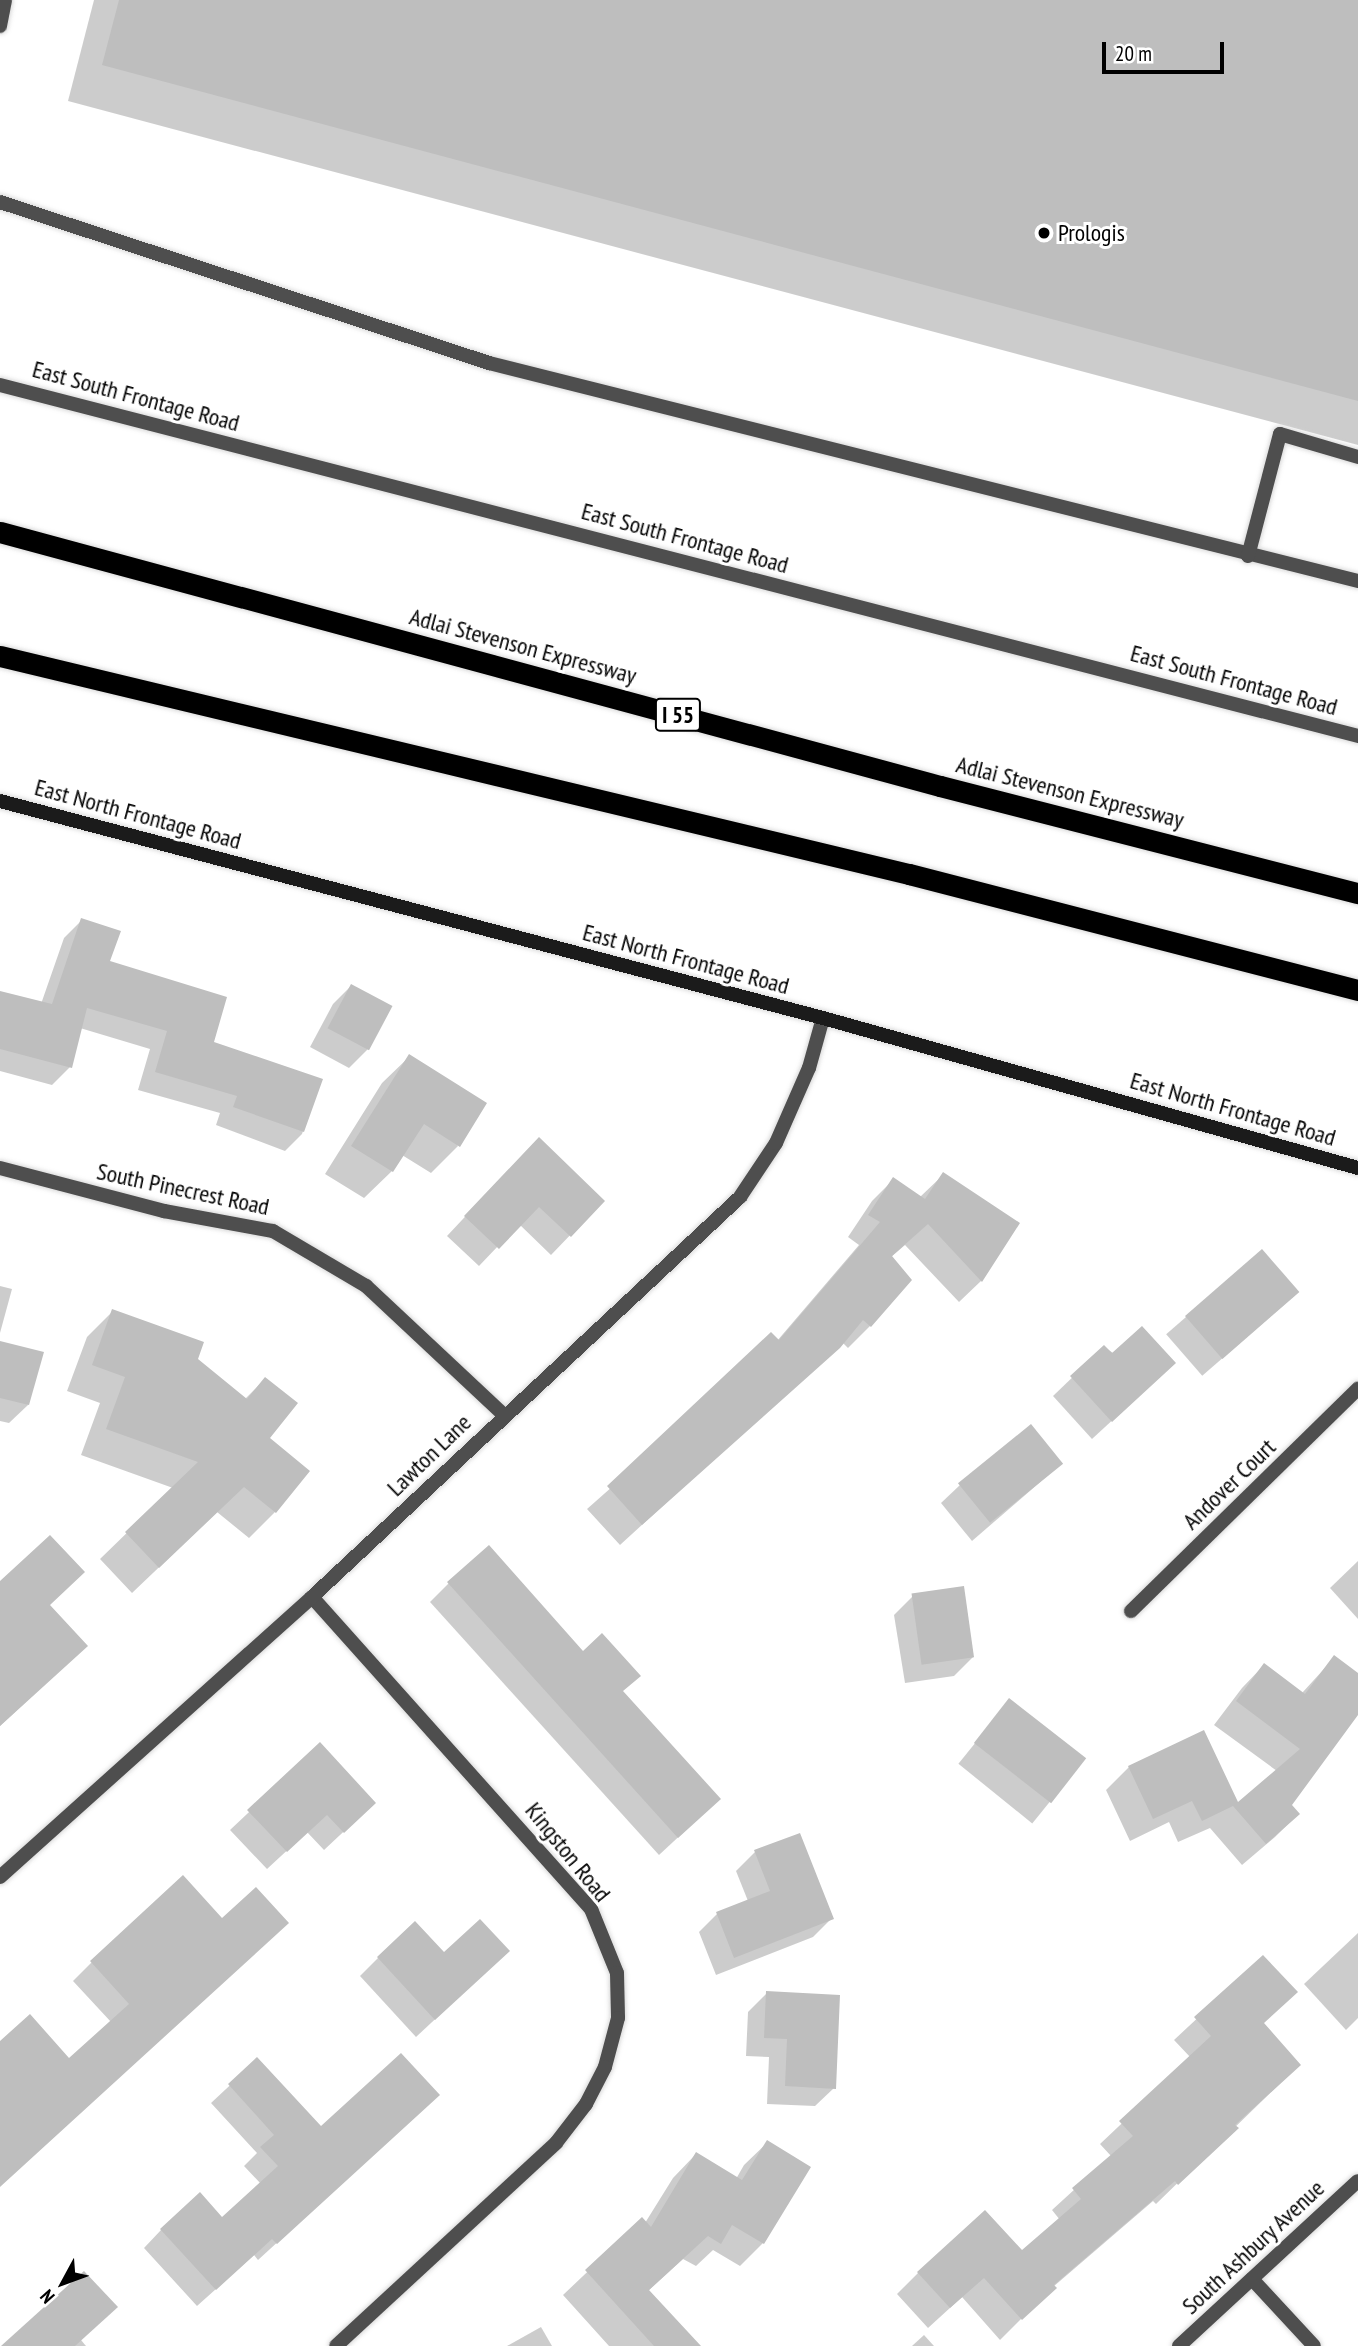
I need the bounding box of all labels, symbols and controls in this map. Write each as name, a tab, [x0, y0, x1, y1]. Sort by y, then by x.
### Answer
scale bar	[1106, 28, 1228, 72]
text: 20 m	[1115, 40, 1152, 67]
place label: Prologis	[1058, 219, 1125, 247]
marker: Prologis	[1036, 225, 1052, 241]
street label: East South Frontage Road	[29, 355, 243, 437]
street label: East South Frontage Road	[578, 497, 792, 579]
street label: Adlai Stevenson Expressway	[407, 602, 639, 690]
street label: East South Frontage Road	[1127, 639, 1341, 721]
road number: I 55	[654, 695, 702, 734]
street label: Adlai Stevenson Expressway	[953, 750, 1187, 834]
street label: East North Frontage Road	[32, 773, 244, 855]
street label: East North Frontage Road	[580, 918, 792, 1000]
street label: East North Frontage Road	[1127, 1066, 1339, 1152]
street label: South Pinecrest Road	[94, 1157, 272, 1221]
street label: Lawton Lane	[381, 1408, 477, 1502]
street label: Andover Court	[1177, 1433, 1281, 1535]
street label: Kingston Road	[519, 1797, 617, 1907]
street label: South Ashbury Avenue	[1175, 2173, 1331, 2321]
north arrow	[28, 2248, 98, 2318]
text: N	[35, 2285, 60, 2309]

